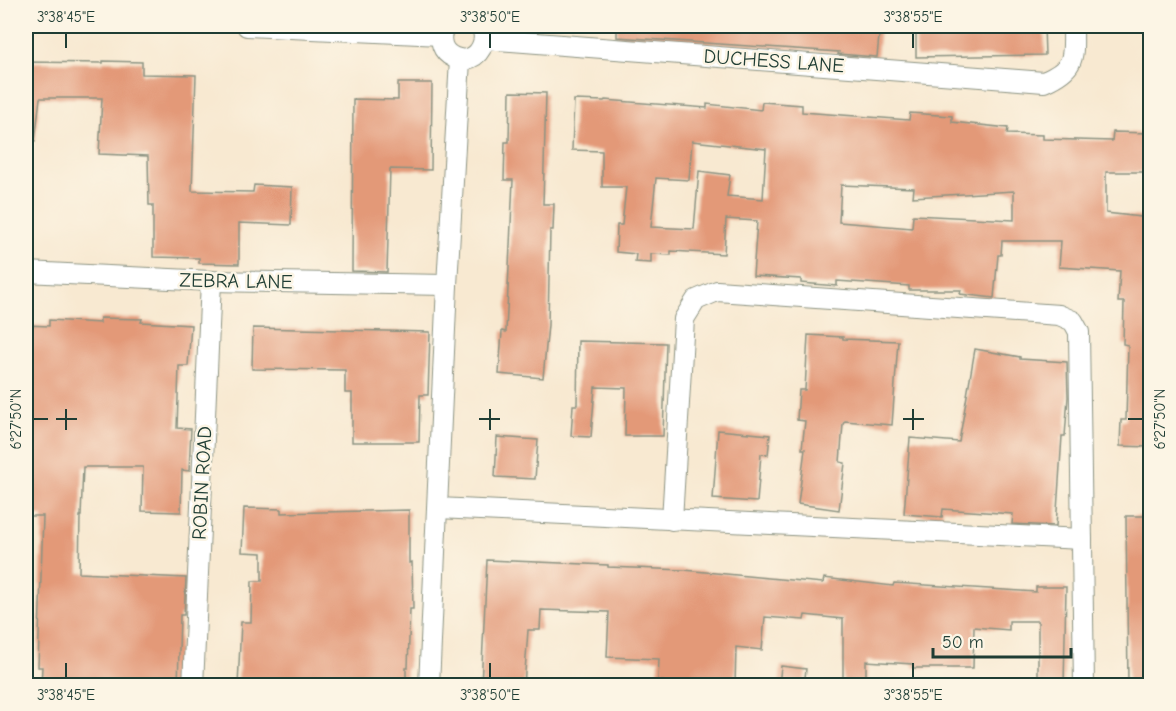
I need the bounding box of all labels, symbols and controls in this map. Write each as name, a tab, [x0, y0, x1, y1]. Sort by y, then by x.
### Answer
text: 3°38'45"E	[37, 8, 95, 26]
text: 3°38'50"E	[460, 8, 520, 26]
text: 3°38'55"E	[884, 8, 942, 26]
street label: DUCHESS LANE	[703, 45, 845, 77]
street label: ZEBRA LANE	[179, 269, 293, 293]
text: 6°27'50"N	[7, 389, 25, 449]
text: 6°27'50"N	[1151, 389, 1169, 449]
street label: ROBIN ROAD	[188, 426, 216, 540]
scale bar	[933, 621, 1071, 659]
text: 50 m	[942, 632, 984, 653]
text: 3°38'45"E	[37, 686, 95, 704]
text: 3°38'50"E	[460, 686, 520, 704]
text: 3°38'55"E	[884, 686, 942, 704]

